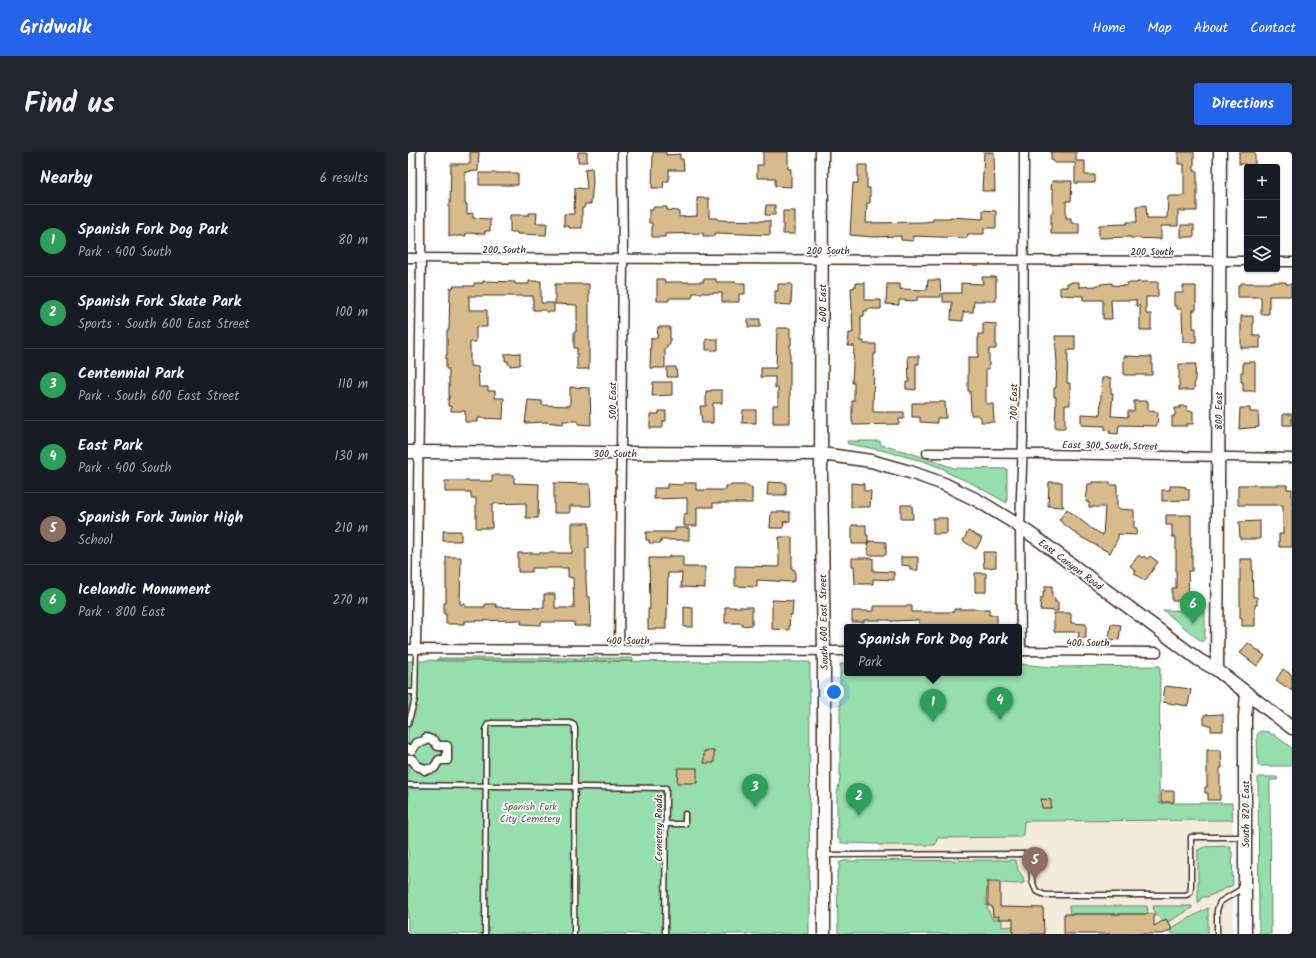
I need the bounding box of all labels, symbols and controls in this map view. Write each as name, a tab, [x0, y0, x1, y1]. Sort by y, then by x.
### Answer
text: Gridwalk	[20, 13, 91, 43]
text: Home	[1092, 17, 1126, 39]
text: Map	[1148, 17, 1172, 39]
text: About	[1194, 17, 1228, 39]
text: Contact	[1250, 17, 1296, 39]
text: Find us	[24, 82, 115, 127]
button: Directions	[1194, 83, 1292, 125]
map controls	[1244, 164, 1280, 272]
button: +	[1244, 164, 1280, 200]
text: Nearby	[40, 165, 92, 192]
text: 6 results	[320, 168, 368, 189]
button: −	[1244, 200, 1280, 236]
text: Spanish Fork Dog Park	[78, 218, 228, 242]
text: 1	[51, 230, 55, 251]
text: 80 m	[338, 230, 368, 251]
button: layers	[1244, 236, 1280, 272]
text: Park · 400 South	[78, 242, 171, 263]
street label: 200 South	[482, 242, 526, 258]
street label: 200 South	[806, 243, 850, 259]
street label: 200 South	[1130, 244, 1174, 260]
street label: 600 East	[815, 284, 831, 322]
text: Spanish Fork Skate Park	[78, 290, 241, 314]
text: 2	[49, 302, 57, 323]
text: 100 m	[335, 302, 368, 323]
text: Sports · South 600 East Street	[78, 314, 250, 335]
text: Centennial Park	[78, 362, 184, 386]
text: 3	[49, 374, 57, 395]
text: 110 m	[338, 374, 368, 395]
street label: 500 East	[605, 382, 621, 420]
street label: 700 East	[1006, 383, 1022, 421]
text: Park · South 600 East Street	[78, 386, 239, 407]
street label: 800 East	[1211, 392, 1227, 430]
text: East Park	[78, 434, 142, 458]
street label: East 300 South Street	[1062, 437, 1158, 455]
text: 4	[49, 446, 57, 467]
text: 130 m	[334, 446, 368, 467]
street label: 300 South	[593, 446, 637, 462]
text: Park · 400 South	[78, 458, 171, 479]
text: Spanish Fork Junior High	[78, 506, 243, 530]
text: 5	[50, 518, 56, 539]
text: 210 m	[334, 518, 368, 539]
text: School	[78, 530, 113, 551]
street label: East Canyon Road	[1035, 535, 1107, 595]
street label: South 600 East Street	[815, 574, 833, 670]
text: Icelandic Monument	[78, 578, 211, 602]
text: 6	[49, 590, 57, 611]
text: 270 m	[332, 590, 368, 611]
pin: 6	[1180, 591, 1206, 624]
text: Park · 800 East	[78, 602, 165, 623]
popup	[844, 624, 1022, 676]
text: Spanish Fork Dog Park	[858, 628, 1008, 652]
street label: 400 South	[606, 633, 650, 649]
street label: 400 South	[1066, 635, 1110, 651]
text: Park	[858, 652, 882, 673]
your location	[824, 682, 844, 702]
pin: 4	[987, 687, 1013, 720]
pin: 1	[920, 689, 946, 722]
pin: 3	[742, 774, 768, 807]
street label: South 820 East	[1238, 780, 1254, 848]
pin: 2	[846, 783, 872, 816]
street label: Cemetery Roads	[651, 793, 667, 862]
park label: Spanish Fork City Cemetery	[500, 799, 560, 827]
pin: 5	[1022, 847, 1048, 880]

